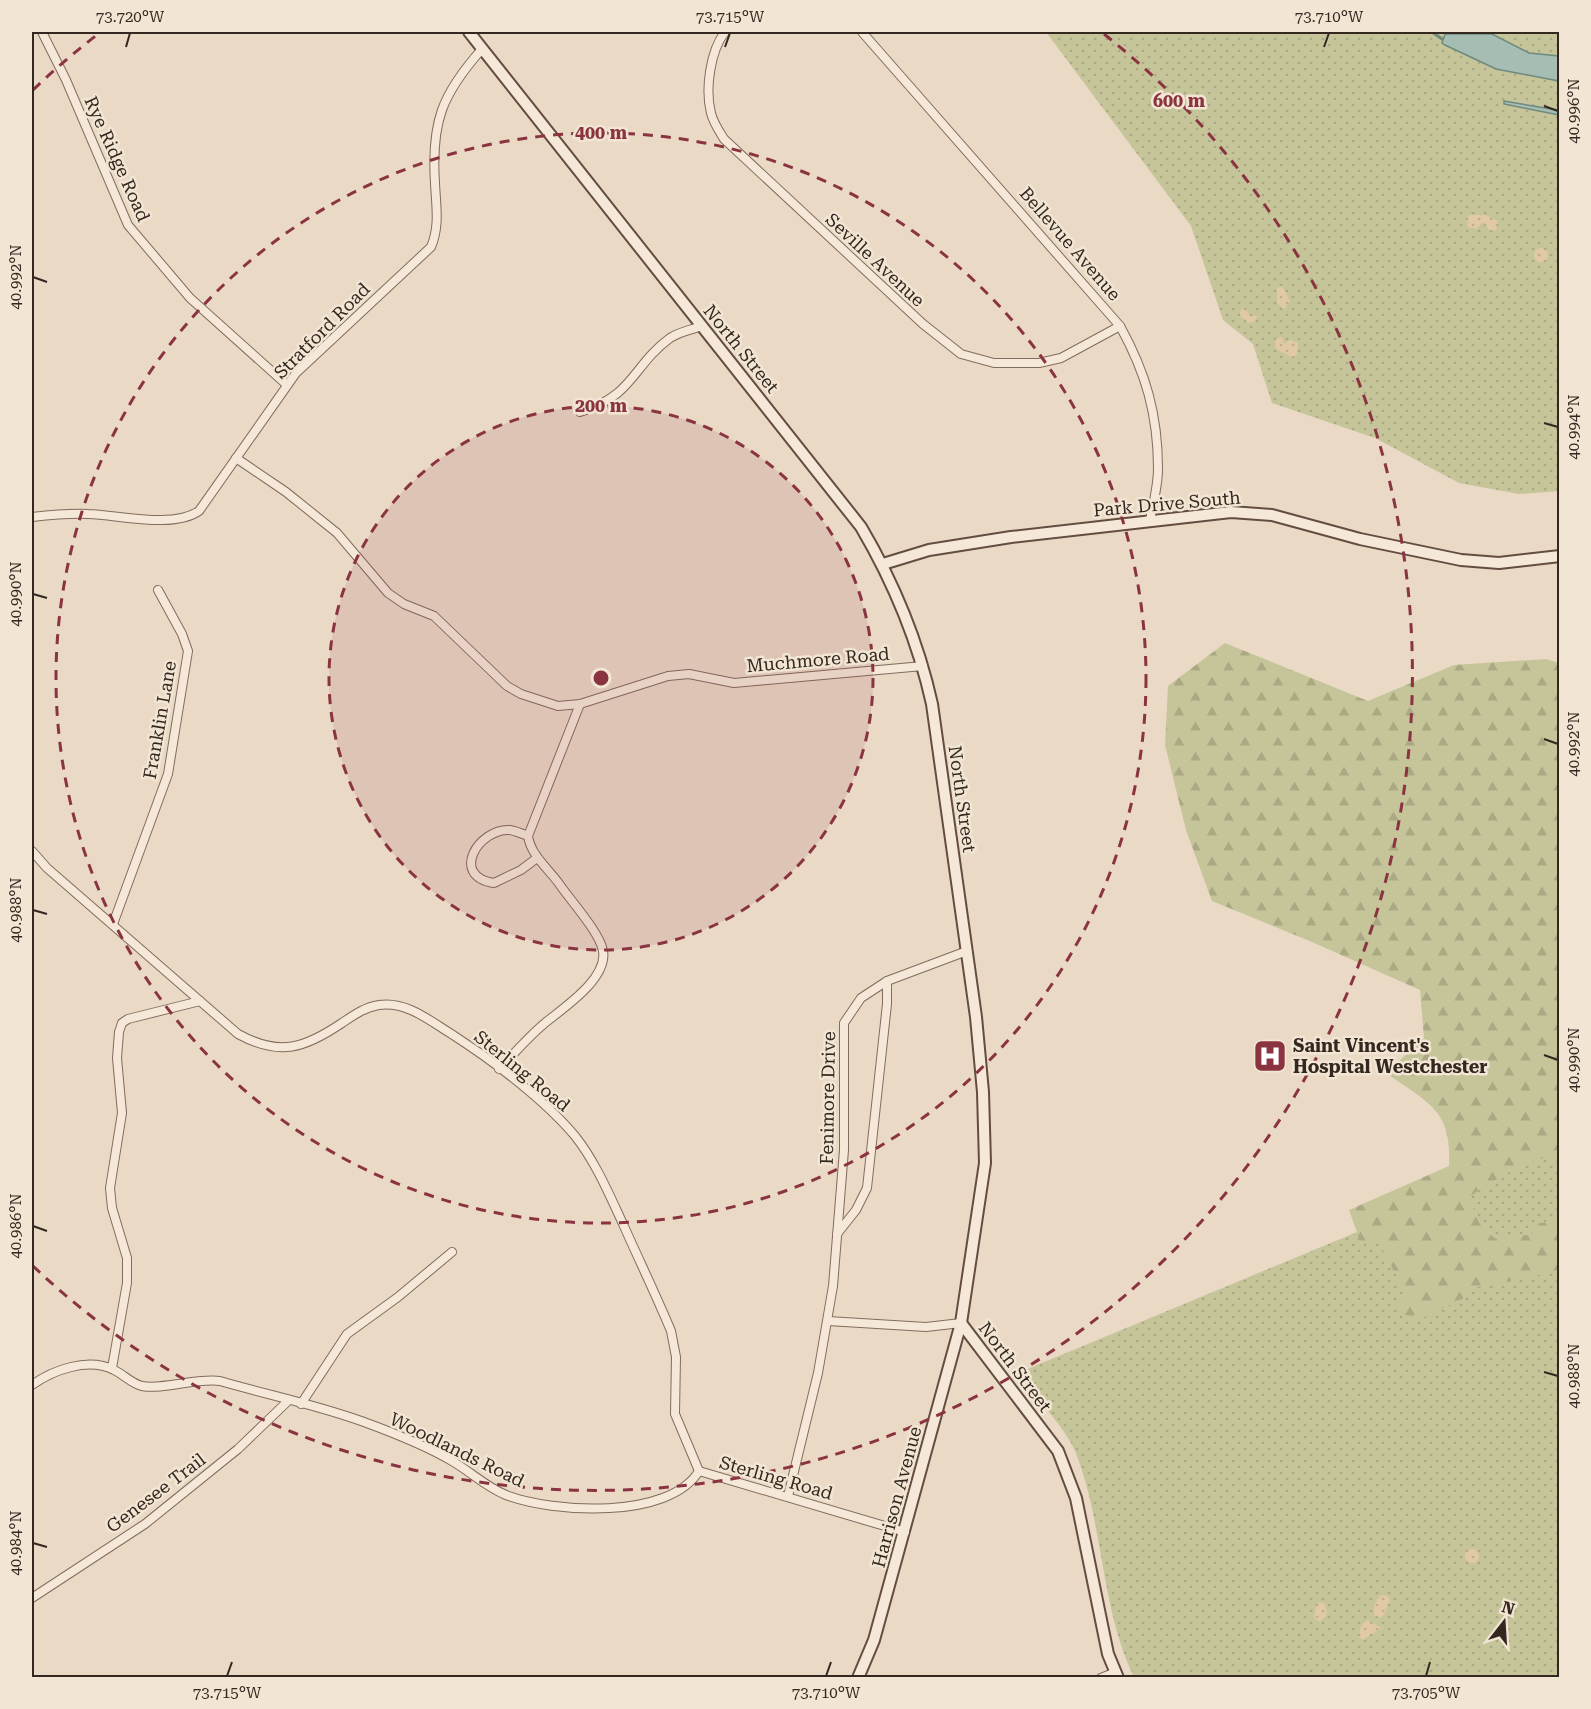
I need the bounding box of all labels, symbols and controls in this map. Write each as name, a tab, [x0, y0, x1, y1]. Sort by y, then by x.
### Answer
text: 73.720°W	[96, 8, 165, 26]
text: 73.715°W	[696, 8, 765, 26]
text: 73.710°W	[1295, 8, 1364, 26]
text: 40.996°N	[1565, 78, 1583, 144]
text: 600 m	[1153, 90, 1206, 111]
street label: Rye Ridge Road	[80, 93, 155, 225]
text: 400 m	[575, 122, 628, 143]
street label: Bellevue Avenue	[1015, 183, 1125, 305]
street label: Seville Avenue	[822, 208, 929, 311]
text: 40.992°N	[7, 244, 25, 310]
street label: Stratford Road	[269, 278, 374, 383]
street label: North Street	[699, 300, 784, 397]
text: 40.994°N	[1565, 394, 1583, 460]
text: 200 m	[575, 395, 628, 416]
street label: Park Drive South	[1092, 487, 1242, 520]
text: 40.990°N	[7, 561, 25, 627]
street label: Muchmore Road	[746, 643, 891, 676]
street label: Franklin Lane	[139, 659, 180, 781]
centre of rings	[591, 668, 611, 688]
text: 40.992°N	[1565, 711, 1583, 777]
street label: North Street	[945, 744, 980, 854]
text: 40.988°N	[7, 877, 25, 943]
street label: Sterling Road	[470, 1026, 575, 1116]
text: 40.990°N	[1565, 1027, 1583, 1093]
street label: Fenimore Drive	[816, 1031, 839, 1165]
place label: Saint Vincent's Hospital Westchester	[1293, 1035, 1488, 1077]
hospital icon: Saint Vincent's Hospital Westchester	[1252, 1038, 1288, 1074]
text: 40.986°N	[7, 1193, 25, 1259]
street label: North Street	[975, 1317, 1056, 1416]
text: 40.988°N	[1565, 1343, 1583, 1409]
street label: Woodlands Road	[387, 1408, 528, 1491]
street label: Harrison Avenue	[868, 1424, 926, 1570]
street label: Genesee Trail	[102, 1448, 210, 1537]
street label: Sterling Road	[717, 1451, 836, 1504]
text: 40.984°N	[7, 1510, 25, 1576]
north arrow	[1474, 1592, 1534, 1652]
text: N	[1500, 1597, 1517, 1619]
text: 73.715°W	[193, 1684, 262, 1702]
text: 73.710°W	[792, 1684, 861, 1702]
text: 73.705°W	[1392, 1684, 1461, 1702]

